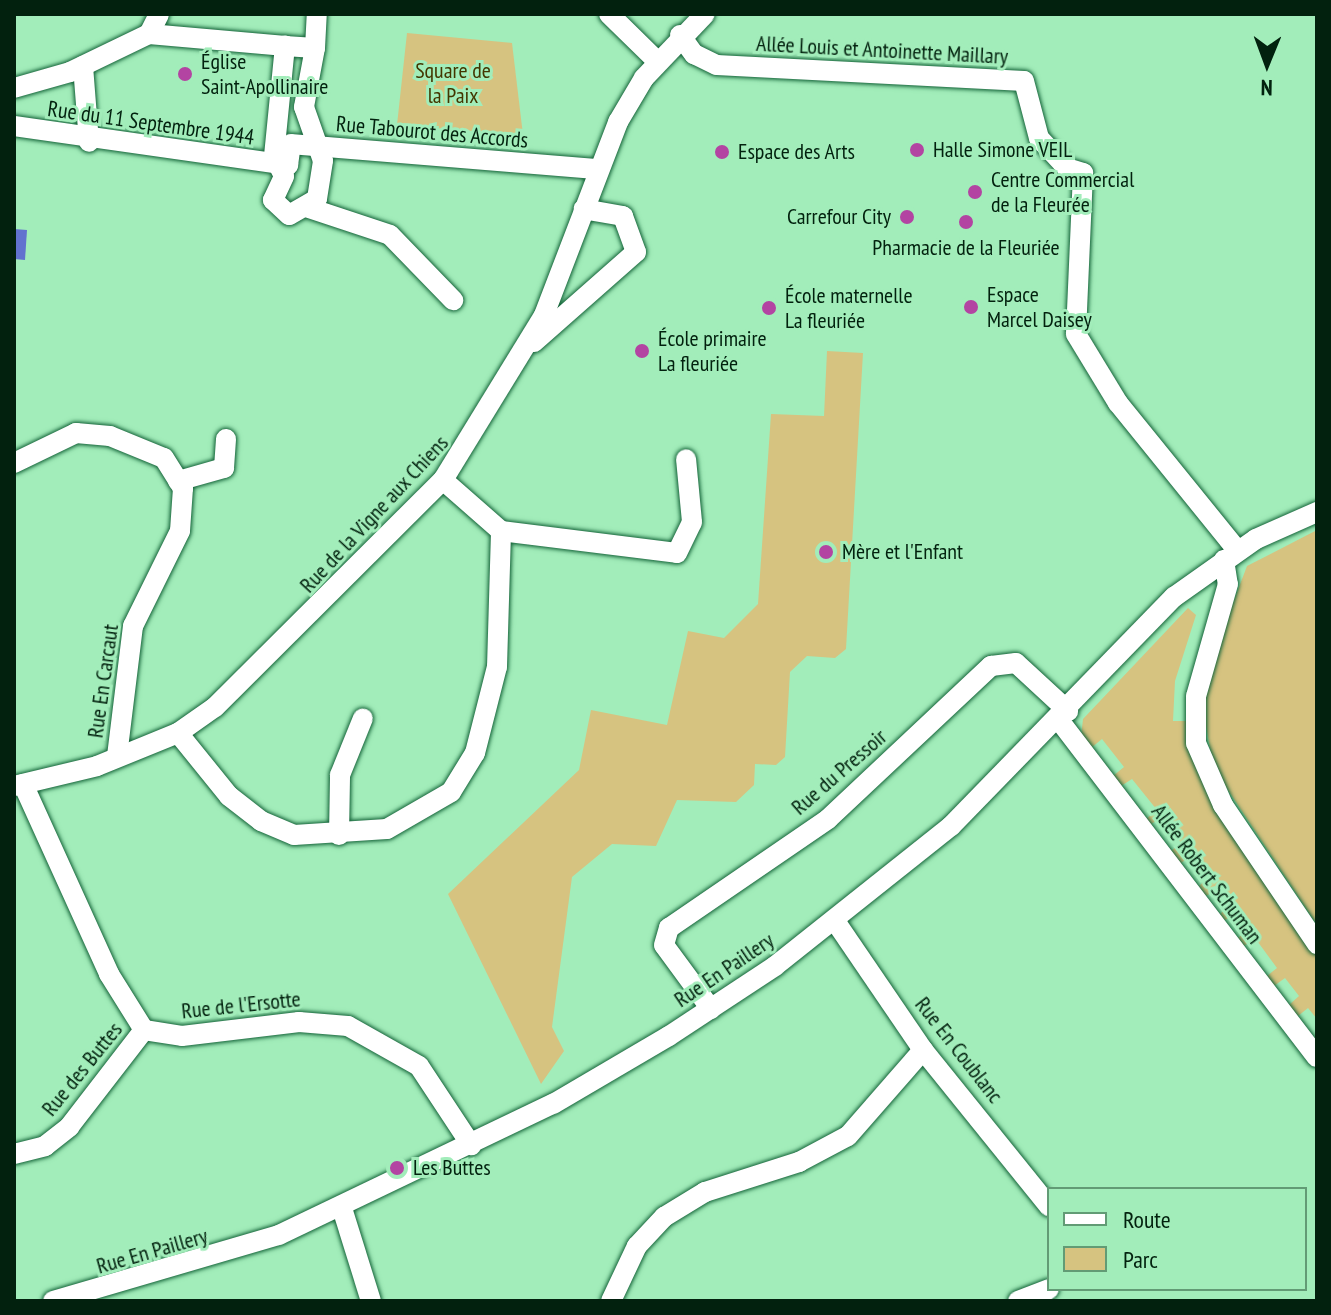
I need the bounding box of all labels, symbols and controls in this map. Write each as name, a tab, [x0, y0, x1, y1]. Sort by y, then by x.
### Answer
north arrow	[1227, 24, 1307, 104]
street label: Allée Louis et Antoinette Maillary	[755, 30, 1009, 70]
place label: Église Saint-Apollinaire	[201, 48, 328, 100]
park label: Square de la Paix	[415, 57, 491, 108]
marker: Église Saint-Apollinaire	[176, 65, 194, 83]
text: N	[1260, 74, 1273, 102]
street label: Rue du 11 Septembre 1944	[46, 95, 256, 151]
street label: Rue Tabourot des Accords	[334, 110, 530, 154]
place label: Halle Simone VEIL	[933, 137, 1073, 163]
place label: Espace des Arts	[738, 139, 856, 165]
marker: Halle Simone VEIL	[908, 141, 926, 159]
marker: Espace des Arts	[713, 143, 731, 161]
place label: Centre Commercial de la Fleurée	[991, 166, 1134, 218]
marker: Centre Commercial de la Fleurée	[966, 183, 984, 201]
place label: Carrefour City	[787, 204, 891, 230]
marker: Carrefour City	[898, 208, 916, 226]
marker: Pharmacie de la Fleuriée	[957, 213, 975, 231]
place label: Pharmacie de la Fleuriée	[872, 235, 1060, 261]
place label: Espace Marcel Daisey	[987, 281, 1092, 332]
place label: École maternelle La fleuriée	[785, 282, 912, 334]
marker: Espace Marcel Daisey	[962, 298, 980, 316]
marker: École maternelle La fleuriée	[760, 299, 778, 317]
place label: École primaire La fleuriée	[658, 325, 767, 376]
marker: École primaire La fleuriée	[633, 342, 651, 360]
street label: Rue de la Vigne aux Chiens	[294, 430, 454, 598]
place label: Mère et l'Enfant	[842, 539, 963, 565]
marker: Mère et l'Enfant	[817, 543, 835, 561]
street label: Rue En Carcaut	[82, 622, 124, 740]
street label: Rue du Pressoir	[786, 724, 892, 820]
street label: Allée Robert Schuman	[1146, 799, 1268, 949]
street label: Rue En Paillery	[669, 927, 779, 1013]
street label: Rue de l'Ersotte	[180, 986, 302, 1024]
street label: Rue En Coublanc	[909, 992, 1009, 1108]
street label: Rue des Buttes	[36, 1017, 128, 1121]
place label: Les Buttes	[413, 1155, 491, 1181]
marker: Les Buttes	[388, 1159, 406, 1177]
legend	[1047, 1187, 1307, 1291]
text: Route	[1123, 1204, 1171, 1235]
street label: Rue En Paillery	[93, 1223, 211, 1279]
text: Parc	[1123, 1244, 1158, 1275]

